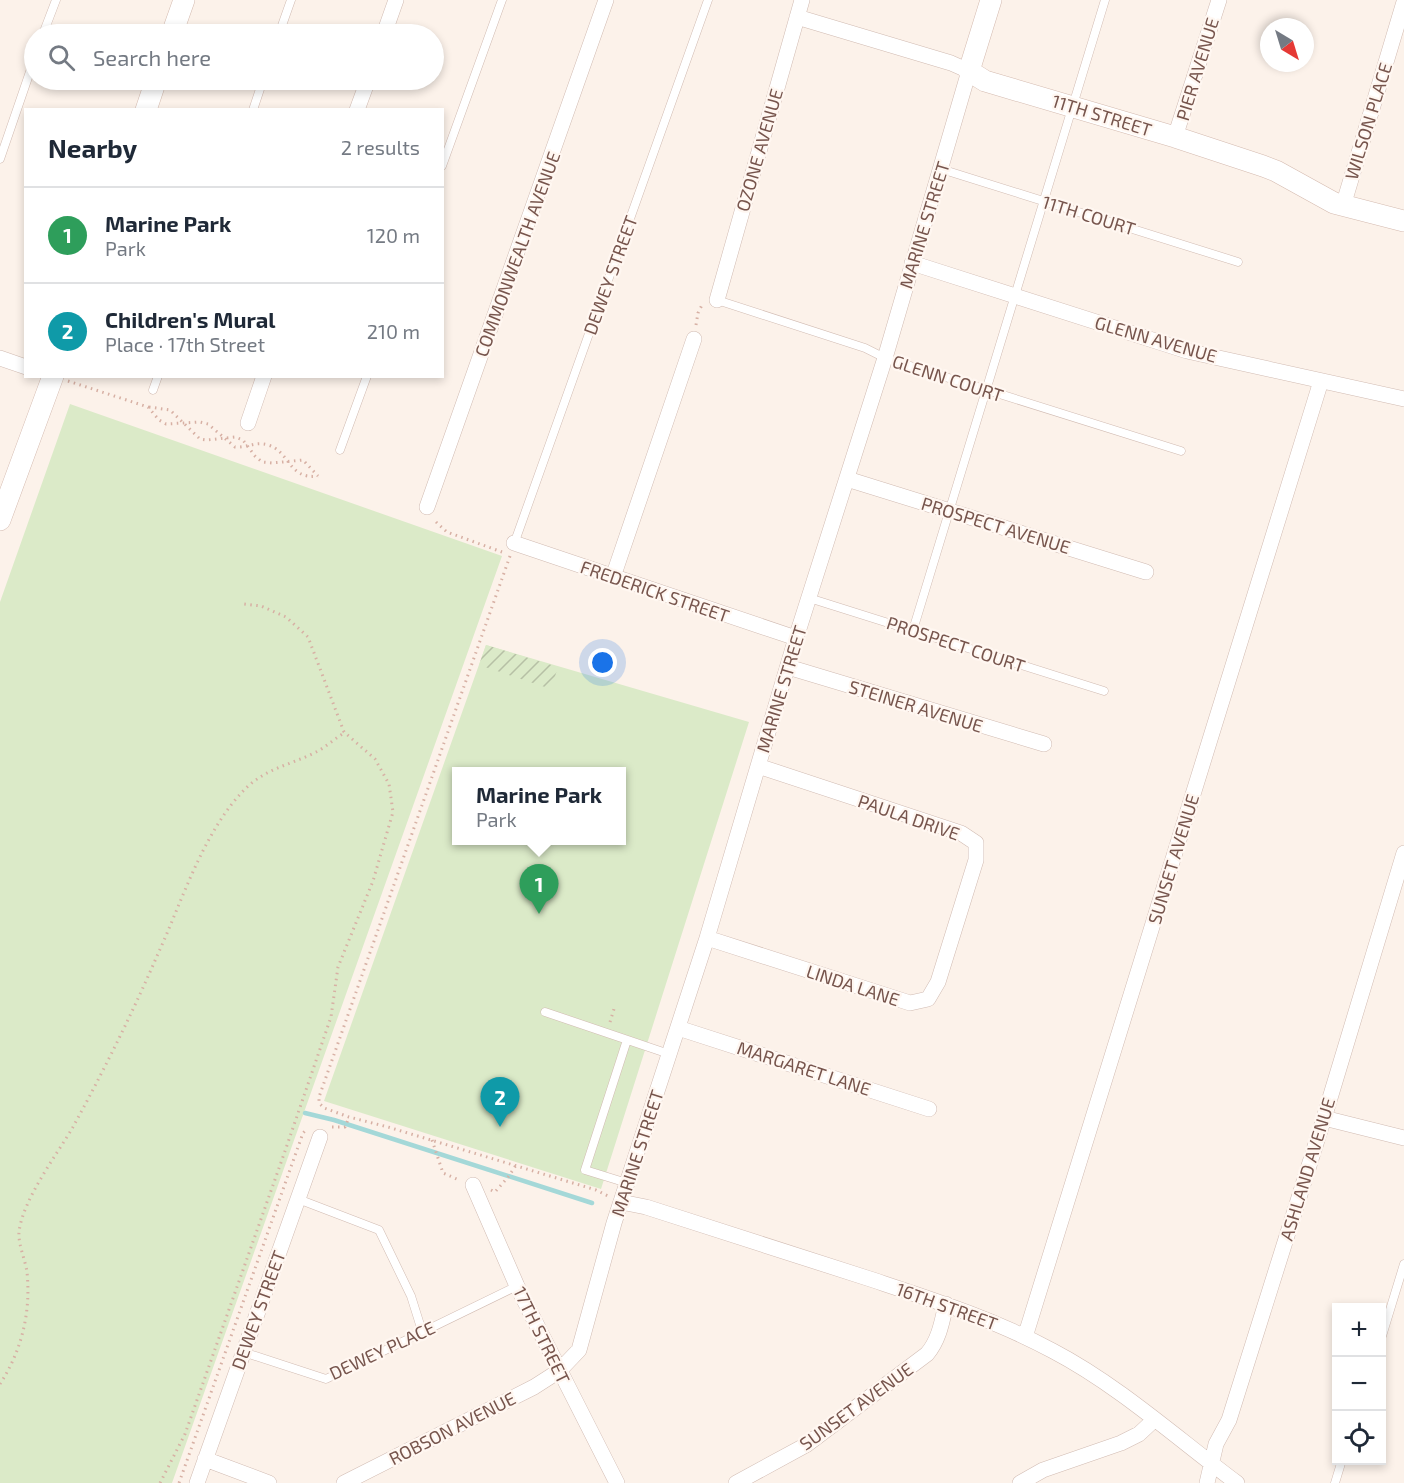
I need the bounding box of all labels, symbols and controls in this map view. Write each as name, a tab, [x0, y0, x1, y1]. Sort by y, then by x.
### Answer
street label: PIER AVENUE	[1171, 15, 1223, 123]
north arrow	[1260, 18, 1314, 72]
search box	[24, 24, 444, 90]
icon: search	[45, 41, 78, 74]
text: Search here	[93, 44, 211, 70]
street label: WILSON PLACE	[1340, 60, 1396, 182]
street label: OZONE AVENUE	[731, 86, 787, 214]
street label: 11TH STREET	[1049, 89, 1155, 141]
text: Nearby	[48, 132, 137, 163]
text: 2 results	[341, 135, 420, 159]
street label: COMMONWEALTH AVENUE	[470, 148, 564, 360]
street label: MARINE STREET	[894, 158, 954, 291]
street label: 11TH COURT	[1040, 190, 1139, 240]
text: Marine Park	[105, 210, 231, 236]
street label: DEWEY STREET	[578, 212, 642, 338]
text: 1	[63, 223, 72, 247]
text: 120 m	[367, 223, 420, 247]
text: Park	[105, 236, 146, 260]
text: Children's Mural	[105, 306, 276, 332]
street label: GLENN AVENUE	[1092, 311, 1220, 367]
text: 2	[62, 319, 73, 343]
text: 210 m	[367, 319, 420, 343]
text: Place · 17th Street	[105, 332, 265, 356]
street label: GLENN COURT	[890, 350, 1007, 406]
street label: PROSPECT AVENUE	[919, 492, 1073, 558]
street label: FREDERICK STREET	[578, 555, 733, 627]
street label: PROSPECT COURT	[884, 611, 1029, 677]
street label: MARINE STREET	[751, 622, 811, 755]
your location	[588, 648, 617, 677]
street label: STEINER AVENUE	[846, 675, 986, 737]
popup	[452, 767, 626, 845]
text: Marine Park	[476, 781, 602, 807]
street label: PAULA DRIVE	[855, 789, 963, 845]
street label: SUNSET AVENUE	[1143, 791, 1203, 927]
text: Park	[476, 807, 517, 831]
pin: 1	[520, 864, 558, 914]
street label: LINDA LANE	[804, 960, 902, 1010]
street label: MARGARET LANE	[734, 1036, 874, 1100]
pin: 2	[480, 1078, 520, 1127]
street label: MARINE STREET	[606, 1086, 668, 1219]
street label: ASHLAND AVENUE	[1275, 1095, 1339, 1243]
street label: DEWEY STREET	[226, 1247, 290, 1373]
street label: 16TH STREET	[893, 1277, 1001, 1335]
street label: 17TH STREET	[509, 1283, 575, 1388]
map controls	[1332, 1303, 1386, 1465]
button: +	[1332, 1303, 1386, 1357]
street label: DEWEY PLACE	[326, 1316, 438, 1384]
street label: SUNSET AVENUE	[795, 1357, 917, 1455]
button: −	[1332, 1357, 1386, 1411]
street label: ROBSON AVENUE	[385, 1387, 519, 1469]
button: locate	[1332, 1411, 1386, 1465]

